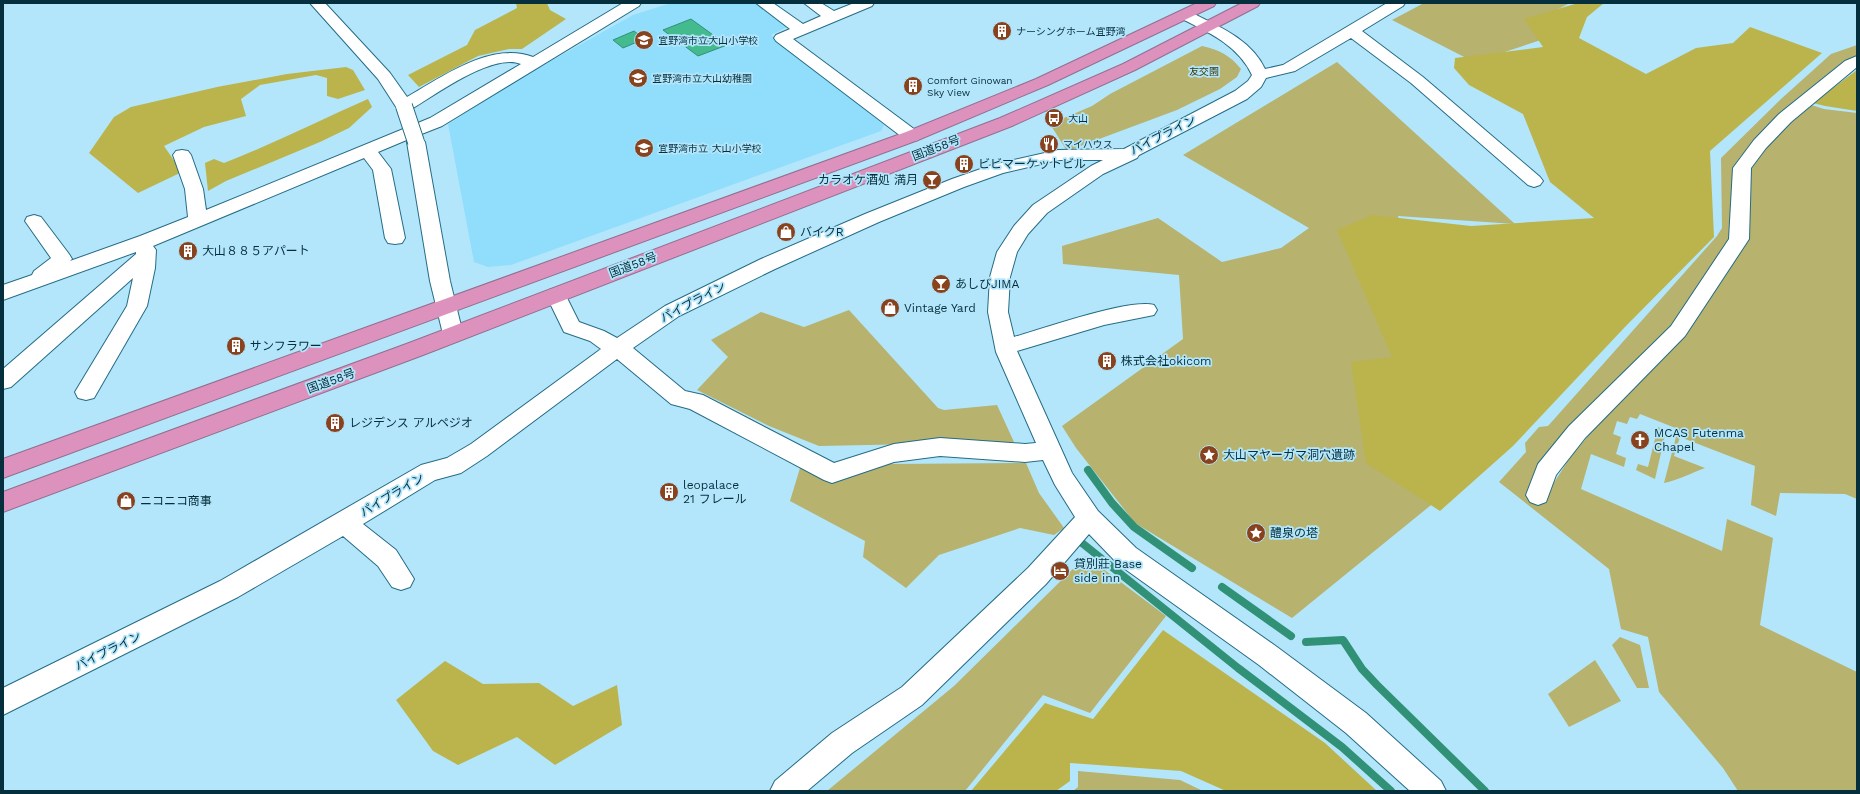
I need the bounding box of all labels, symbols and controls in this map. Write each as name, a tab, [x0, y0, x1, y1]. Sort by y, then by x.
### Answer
building icon: ナーシングホーム宜野湾	[991, 20, 1013, 42]
place label: ナーシングホーム宜野湾	[1016, 26, 1126, 37]
school or university icon: 宜野湾市立大山小学校	[633, 29, 655, 51]
place label: 宜野湾市立大山小学校	[658, 35, 758, 46]
park label: 友交園	[1189, 66, 1219, 77]
school or university icon: 宜野湾市立大山幼稚園	[627, 67, 649, 89]
place label: 宜野湾市立大山幼稚園	[652, 73, 752, 84]
building icon: Comfort Ginowan Sky View	[902, 75, 924, 97]
place label: Comfort Ginowan Sky View	[927, 75, 1013, 98]
bus stop icon: 大山	[1043, 107, 1065, 129]
street label: パイプライン	[1128, 112, 1198, 158]
place label: 大山	[1068, 113, 1088, 124]
street label: 国道58号	[910, 132, 962, 164]
restaurant icon: マイハウス	[1038, 133, 1060, 155]
school or university icon: 宜野湾市立 大山小学校	[633, 137, 655, 159]
place label: マイハウス	[1063, 139, 1113, 150]
place label: 宜野湾市立 大山小学校	[658, 143, 761, 154]
building icon: ビビマーケットビル	[953, 153, 975, 175]
place label: ビビマーケットビル	[978, 157, 1086, 171]
bar icon: カラオケ酒処 満月	[921, 169, 943, 191]
place label: カラオケ酒処 満月	[818, 173, 918, 187]
shop icon: バイクR	[775, 221, 797, 243]
place label: バイクR	[800, 225, 844, 239]
building icon: 大山８８５アパート	[177, 240, 199, 262]
place label: 大山８８５アパート	[202, 244, 310, 258]
street label: 国道58号	[607, 249, 659, 281]
bar icon: あしびJIMA	[930, 273, 952, 295]
place label: あしびJIMA	[955, 277, 1020, 291]
street label: パイプライン	[658, 279, 728, 325]
shop icon: Vintage Yard	[879, 297, 901, 319]
place label: Vintage Yard	[904, 301, 976, 315]
building icon: サンフラワー	[225, 335, 247, 357]
place label: サンフラワー	[250, 339, 322, 353]
building icon: 株式会社okicom	[1096, 350, 1118, 372]
place label: 株式会社okicom	[1121, 354, 1212, 368]
street label: 国道58号	[305, 366, 357, 396]
building icon: レジデンス アルペジオ	[324, 412, 346, 434]
place label: レジデンス アルペジオ	[349, 416, 473, 430]
place label: MCAS Futenma Chapel	[1654, 426, 1744, 454]
church icon: MCAS Futenma Chapel	[1629, 429, 1651, 451]
place icon: 大山マヤーガマ洞穴遺跡	[1198, 444, 1220, 466]
place label: 大山マヤーガマ洞穴遺跡	[1223, 448, 1355, 462]
street label: パイプライン	[358, 470, 426, 520]
place label: leopalace 21 フレール	[683, 478, 747, 506]
building icon: leopalace 21 フレール	[658, 481, 680, 503]
shop icon: ニコニコ商事	[115, 490, 137, 512]
place label: ニコニコ商事	[140, 494, 212, 508]
place icon: 醴泉の塔	[1245, 522, 1267, 544]
place label: 醴泉の塔	[1270, 526, 1318, 540]
place label: 貸別莊 Base side inn	[1074, 557, 1142, 585]
hotel icon: 貸別莊 Base side inn	[1049, 560, 1071, 582]
street label: パイプライン	[73, 629, 143, 673]

